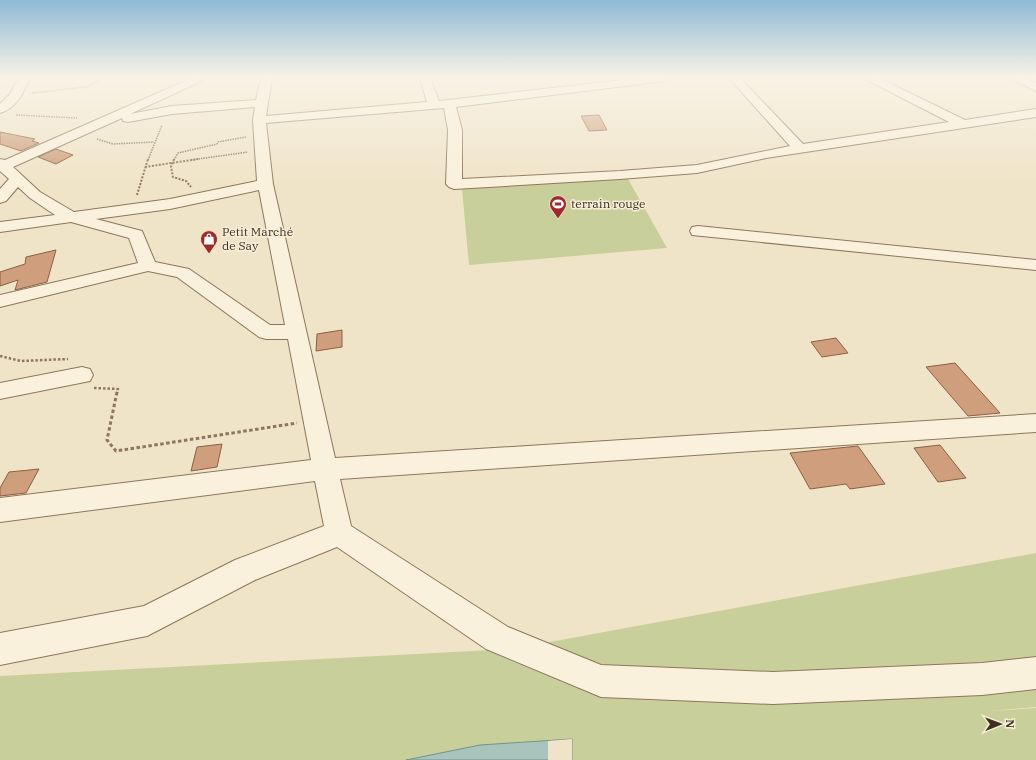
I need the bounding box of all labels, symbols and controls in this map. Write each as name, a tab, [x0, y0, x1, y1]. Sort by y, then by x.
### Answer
sports icon: terrain rouge	[548, 194, 568, 219]
place label: terrain rouge	[571, 196, 646, 211]
place label: Petit Marché de Say	[222, 224, 293, 253]
shop icon: Petit Marché de Say	[199, 229, 219, 254]
north arrow	[980, 704, 1020, 744]
text: N	[1003, 719, 1017, 729]

